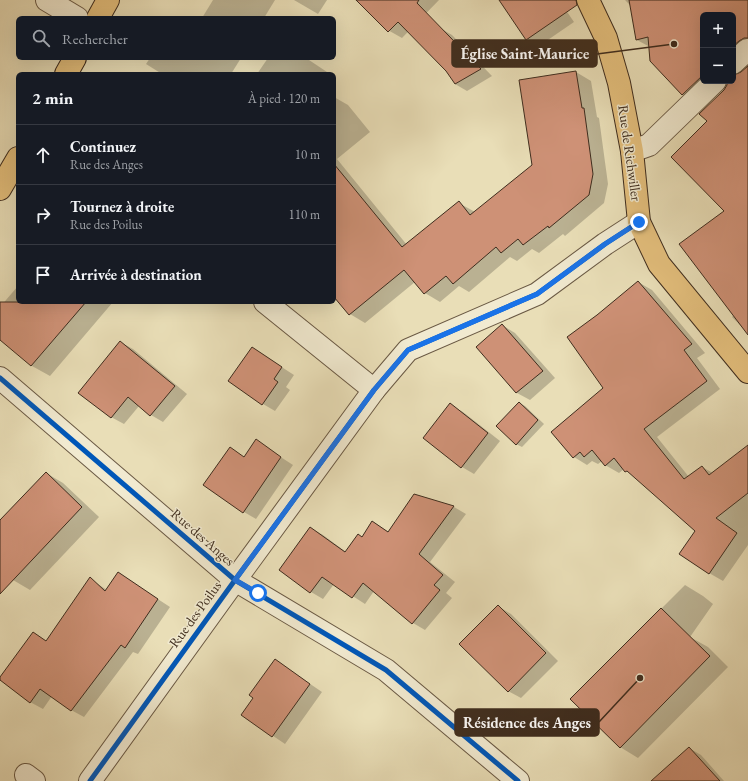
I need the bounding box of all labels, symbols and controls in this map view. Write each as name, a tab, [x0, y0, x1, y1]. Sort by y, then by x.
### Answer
map controls	[700, 12, 736, 84]
button: +	[700, 12, 736, 48]
search box	[16, 16, 336, 60]
icon: search	[30, 27, 52, 49]
text: Rechercher	[62, 29, 128, 48]
callout: Église Saint-Maurice	[452, 40, 597, 67]
text: Église Saint-Maurice	[461, 44, 589, 63]
button: −	[700, 48, 736, 84]
text: 2 min	[32, 87, 73, 109]
text: À pied · 120 m	[248, 90, 320, 107]
street label: Rue de Richwiller	[614, 104, 646, 203]
text: Continuez	[70, 137, 136, 156]
icon: ahead	[32, 144, 54, 166]
text: 10 m	[295, 146, 320, 163]
text: Rue des Anges	[70, 156, 143, 173]
text: Tournez à droite	[70, 197, 174, 216]
icon: right	[32, 204, 54, 226]
text: 110 m	[289, 206, 320, 223]
route end	[630, 213, 648, 231]
text: Rue des Poilus	[70, 216, 143, 233]
icon: arrive	[32, 264, 54, 286]
text: Arrivée à destination	[70, 265, 202, 284]
street label: Rue des Anges	[167, 504, 239, 570]
street label: Rue des Poilus	[165, 577, 226, 651]
route start	[249, 584, 267, 602]
callout: Résidence des Anges	[455, 709, 599, 736]
text: Résidence des Anges	[463, 713, 591, 732]

